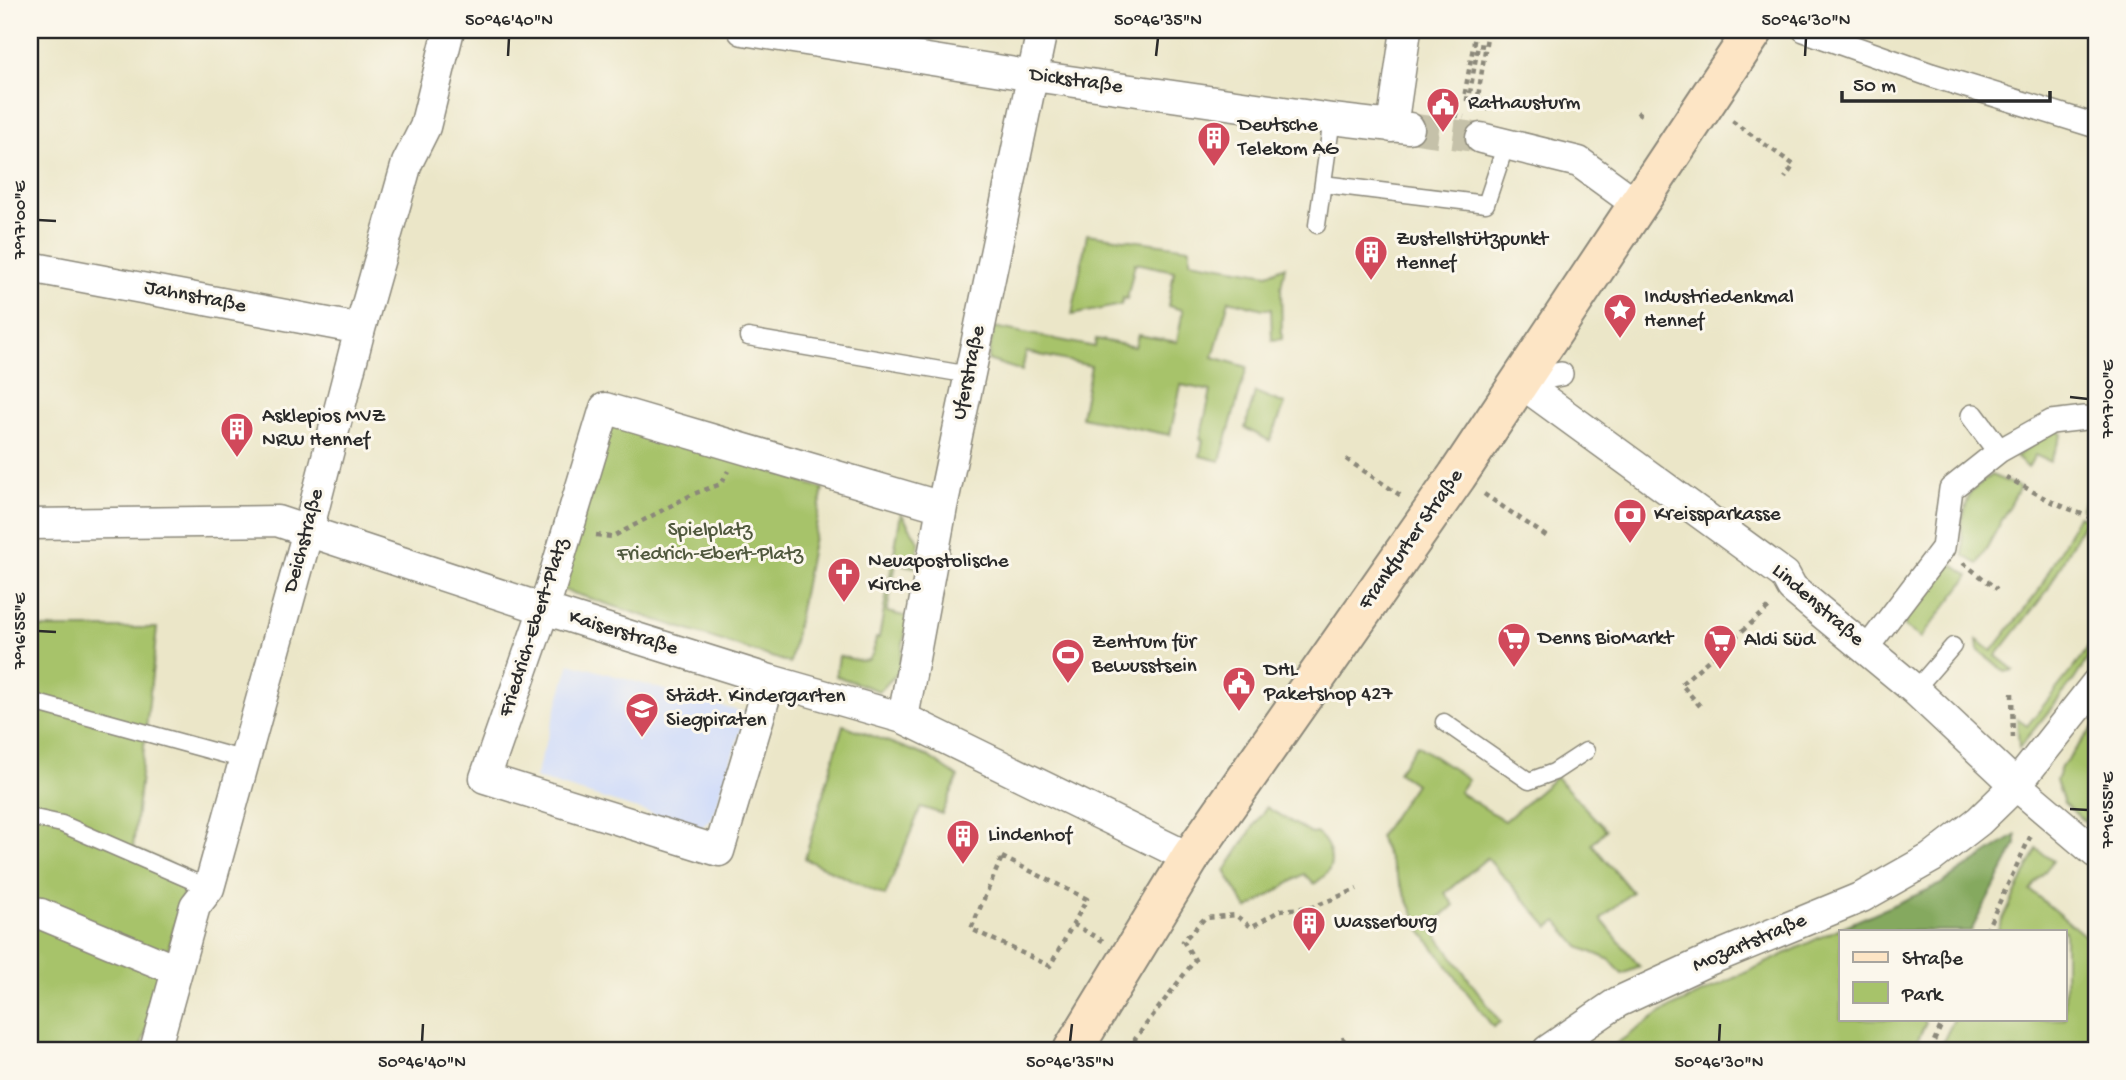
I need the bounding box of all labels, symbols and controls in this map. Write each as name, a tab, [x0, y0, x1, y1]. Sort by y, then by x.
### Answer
text: 50°46'40"N	[465, 11, 553, 32]
text: 50°46'35"N	[1114, 11, 1202, 32]
text: 50°46'30"N	[1762, 11, 1850, 32]
scale bar	[1842, 60, 2051, 104]
street label: Dickstraße	[1026, 63, 1125, 101]
text: 50 m	[1853, 75, 1896, 100]
public building icon: Rathausturm	[1424, 85, 1462, 134]
place label: Rathausturm	[1468, 92, 1581, 117]
place label: Deutsche Telekom AG	[1236, 114, 1339, 163]
building icon: Deutsche Telekom AG	[1195, 119, 1233, 168]
text: 7°17'00"E	[11, 180, 32, 260]
place label: Zustellstützpunkt Hennef	[1396, 228, 1550, 277]
building icon: Zustellstützpunkt Hennef	[1352, 233, 1390, 282]
street label: Jahnstraße	[142, 276, 249, 320]
place label: Industriedenkmal Hennef	[1644, 286, 1794, 335]
place icon: Industriedenkmal Hennef	[1601, 291, 1639, 340]
street label: Uferstraße	[948, 322, 992, 422]
text: 7°17'00"E	[2099, 359, 2120, 439]
place label: Asklepios MVZ NRW Hennef	[262, 405, 386, 454]
building icon: Asklepios MVZ NRW Hennef	[218, 410, 256, 459]
street label: Frankfurter Straße	[1354, 464, 1470, 616]
street label: Deichstraße	[279, 485, 331, 598]
bank icon: Kreissparkasse	[1611, 496, 1649, 545]
place label: Kreissparkasse	[1654, 503, 1782, 528]
park label: Spielplatz Friedrich-Ebert-Platz	[616, 519, 804, 568]
street label: Friedrich-Ebert-Platz	[494, 535, 576, 721]
place label: Neuapostolische Kirche	[868, 550, 1010, 599]
church icon: Neuapostolische Kirche	[825, 555, 863, 604]
street label: Lindenstraße	[1766, 559, 1869, 654]
text: 7°16'55"E	[11, 592, 32, 670]
street label: Kaiserstraße	[565, 606, 682, 663]
supermarket icon: Denns BioMarkt	[1495, 620, 1533, 669]
supermarket icon: Aldi Süd	[1701, 622, 1739, 671]
place label: Denns BioMarkt	[1536, 627, 1675, 652]
place label: Aldi Süd	[1744, 629, 1816, 654]
place label: Zentrum für Bewusstsein	[1091, 631, 1197, 680]
sports icon: Zentrum für Bewusstsein	[1049, 636, 1087, 685]
place label: DHL Paketshop 427	[1262, 659, 1393, 708]
public building icon: DHL Paketshop 427	[1220, 664, 1258, 713]
place label: Städt. Kindergarten Siegpiraten	[666, 685, 846, 734]
school or university icon: Städt. Kindergarten Siegpiraten	[623, 690, 661, 739]
text: 7°16'55"E	[2099, 771, 2120, 849]
building icon: Lindenhof	[944, 817, 982, 866]
place label: Lindenhof	[988, 824, 1074, 849]
building icon: Wasserburg	[1290, 904, 1328, 953]
street label: Mozartstraße	[1689, 908, 1812, 979]
place label: Wasserburg	[1334, 911, 1438, 936]
legend	[1839, 930, 2066, 1020]
text: Straße	[1902, 948, 1964, 973]
text: Park	[1901, 984, 1945, 1009]
text: 50°46'40"N	[378, 1053, 466, 1074]
text: 50°46'35"N	[1026, 1053, 1114, 1074]
text: 50°46'30"N	[1675, 1053, 1763, 1074]

